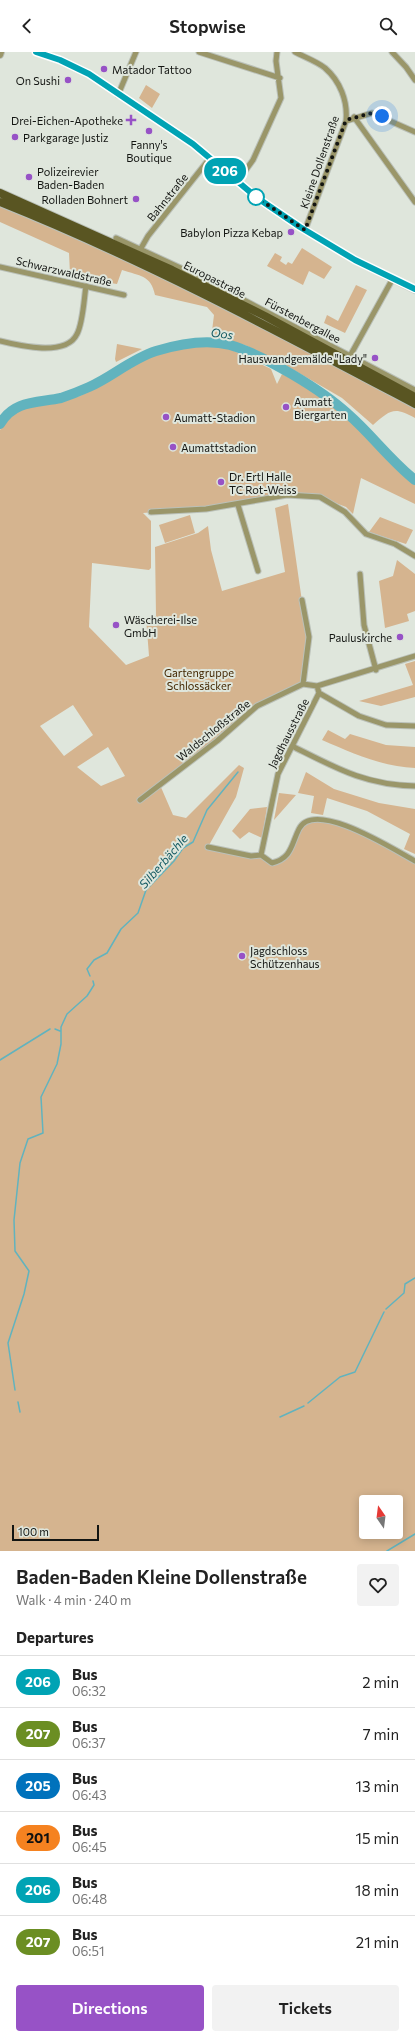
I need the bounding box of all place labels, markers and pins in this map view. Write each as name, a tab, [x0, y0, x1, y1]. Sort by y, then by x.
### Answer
place label: Matador Tattoo	[112, 63, 192, 76]
marker: Matador Tattoo	[99, 64, 109, 74]
place label: On Sushi	[16, 74, 60, 87]
marker: On Sushi	[63, 75, 73, 85]
place label: Drei-Eichen-Apotheke	[11, 114, 123, 127]
marker: Drei-Eichen-Apotheke	[126, 115, 136, 125]
marker: Fanny's Boutique	[144, 126, 154, 136]
place label: Parkgarage Justiz	[23, 131, 109, 145]
marker: Parkgarage Justiz	[10, 132, 20, 142]
place label: Fanny's Boutique	[126, 138, 172, 164]
place label: Polizeirevier Baden-Baden	[37, 165, 104, 191]
marker: Polizeirevier Baden-Baden	[24, 172, 34, 182]
unlabelled marker	[247, 188, 265, 206]
place label: Rolladen Bohnert	[42, 193, 128, 206]
marker: Rolladen Bohnert	[131, 194, 141, 204]
place label: Babylon Pizza Kebap	[180, 226, 283, 239]
marker: Babylon Pizza Kebap	[286, 227, 296, 237]
place label: Hauswandgemälde "Lady"	[239, 352, 367, 365]
marker: Hauswandgemälde "Lady"	[370, 353, 380, 363]
place label: Aumatt Biergarten	[294, 395, 347, 421]
marker: Aumatt Biergarten	[281, 402, 291, 412]
place label: Aumatt-Stadion	[174, 411, 255, 424]
marker: Aumatt-Stadion	[161, 412, 171, 422]
place label: Aumattstadion	[181, 441, 256, 454]
marker: Aumattstadion	[168, 442, 178, 452]
place label: Dr. Ertl Halle TC Rot-Weiss	[229, 470, 297, 496]
marker: Dr. Ertl Halle TC Rot-Weiss	[216, 477, 226, 487]
place label: Wäscherei-Ilse GmbH	[124, 613, 197, 639]
marker: Wäscherei-Ilse GmbH	[111, 620, 121, 630]
place label: Pauluskirche	[329, 631, 392, 644]
marker: Pauluskirche	[395, 632, 405, 642]
place label: Jagdschloss Schützenhaus	[250, 944, 320, 970]
marker: Jagdschloss Schützenhaus	[237, 951, 247, 961]

